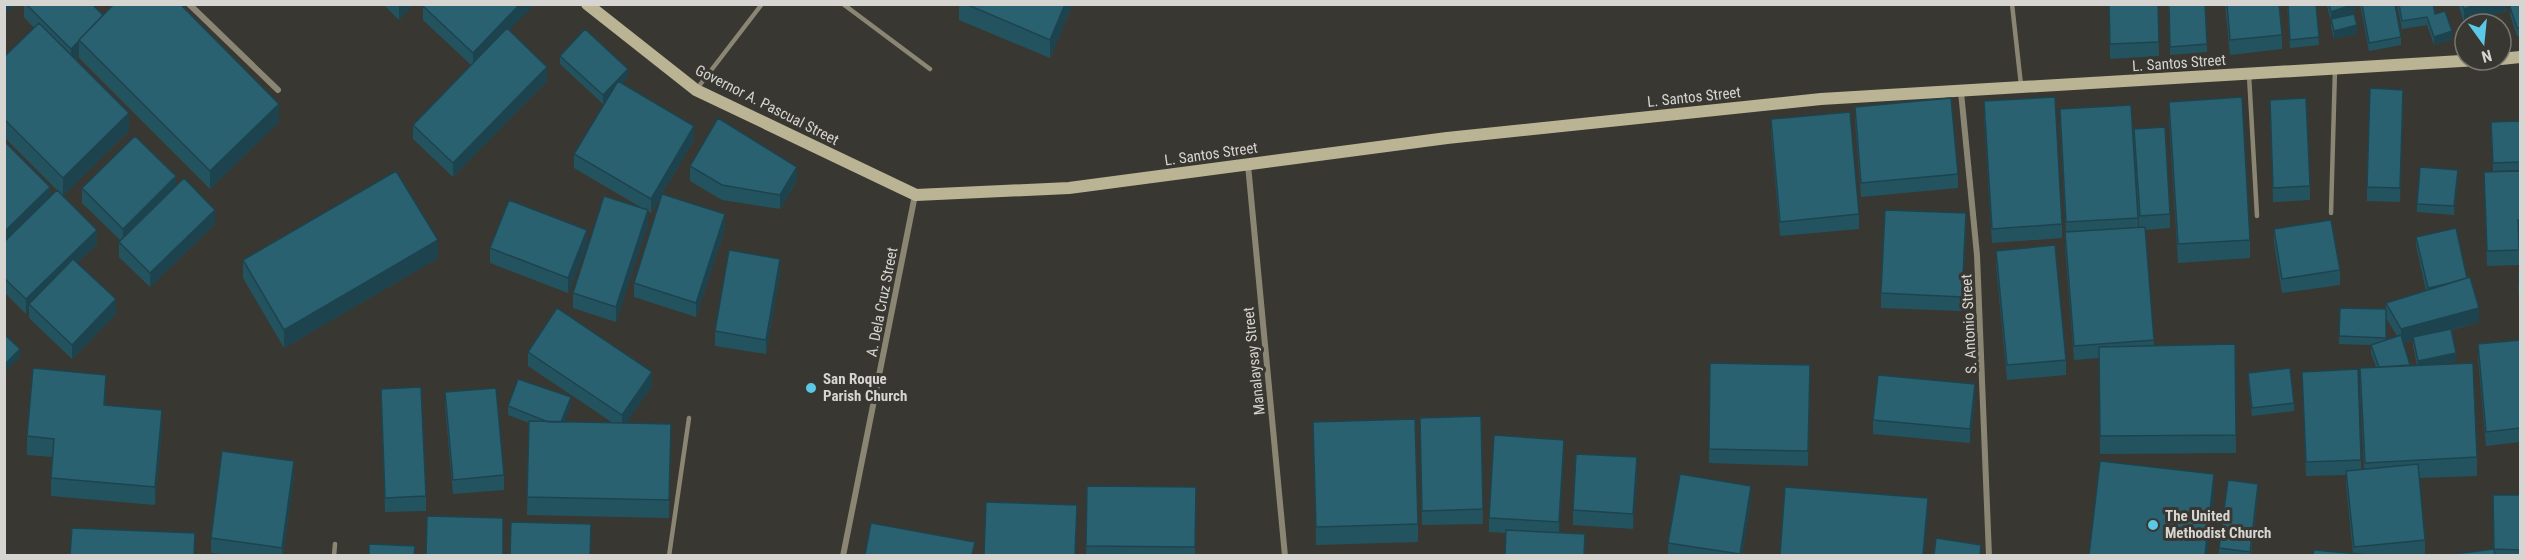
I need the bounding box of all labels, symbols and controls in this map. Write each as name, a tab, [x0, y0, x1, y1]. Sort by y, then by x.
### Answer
north arrow	[2453, 12, 2513, 72]
text: N	[2480, 46, 2494, 66]
street label: L. Santos Street	[2131, 51, 2227, 75]
street label: Governor A. Pascual Street	[692, 61, 842, 149]
street label: L. Santos Street	[1646, 83, 1742, 111]
street label: L. Santos Street	[1163, 139, 1259, 169]
street label: A. Dela Cruz Street	[863, 246, 901, 358]
street label: S. Antonio Street	[1957, 274, 1981, 374]
street label: Manalaysay Street	[1239, 306, 1269, 416]
place label: San Roque Parish Church	[823, 370, 907, 405]
marker: San Roque Parish Church	[804, 381, 818, 395]
place label: The United Methodist Church	[2165, 507, 2272, 542]
marker: The United Methodist Church	[2146, 518, 2160, 532]

